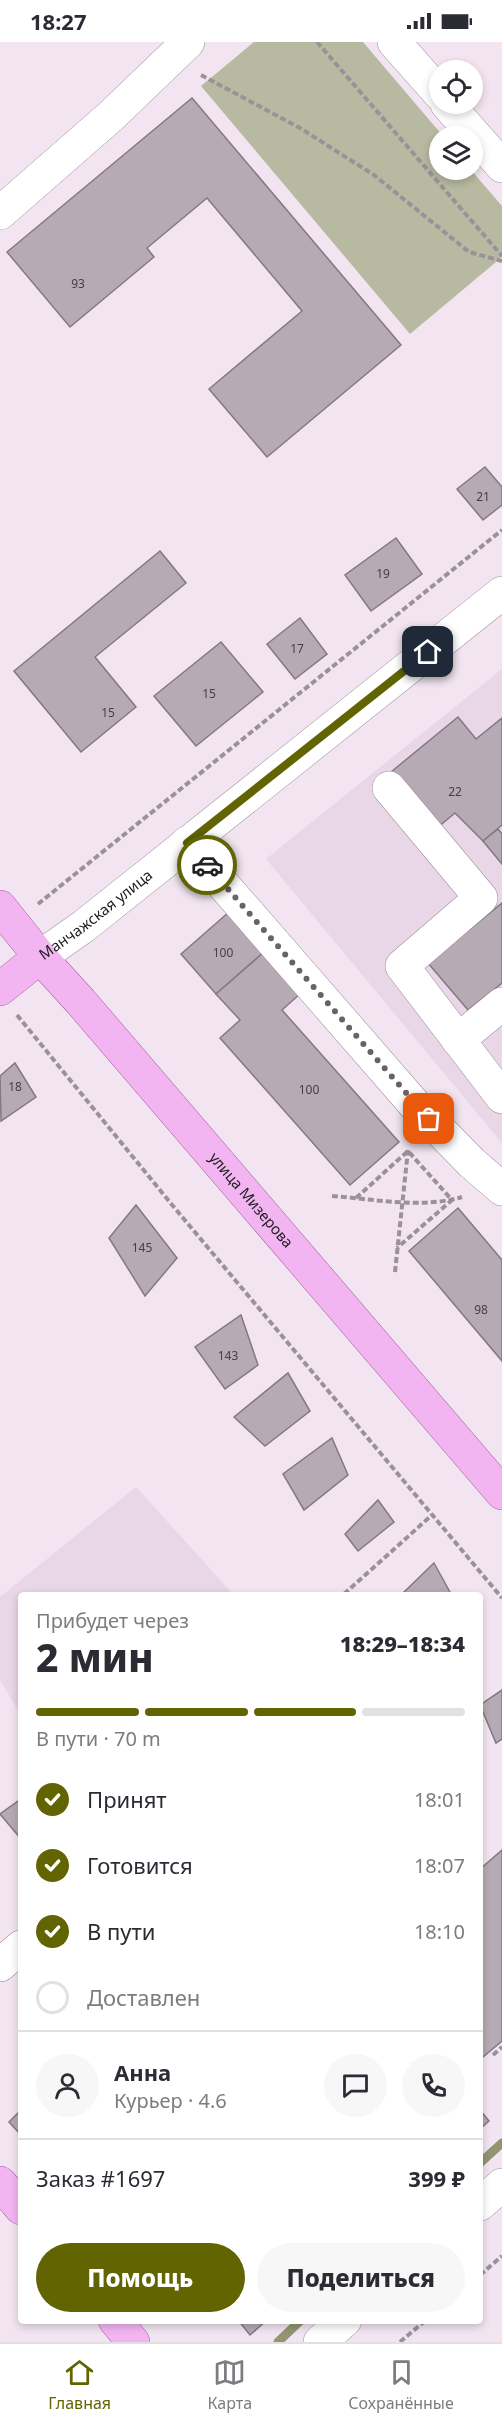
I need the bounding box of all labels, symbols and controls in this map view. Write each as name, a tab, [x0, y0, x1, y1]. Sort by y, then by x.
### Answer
text: 18:27	[30, 6, 87, 36]
map controls	[429, 60, 483, 180]
button: locate	[429, 60, 483, 114]
button: layers	[429, 126, 483, 180]
house number: 93	[71, 275, 85, 292]
house number: 21	[476, 488, 490, 505]
house number: 19	[376, 565, 390, 582]
pin	[402, 626, 453, 677]
icon: home	[411, 635, 444, 668]
house number: 17	[290, 640, 304, 657]
house number: 15	[202, 685, 216, 702]
house number: 15	[101, 704, 115, 721]
house number: 22	[448, 783, 462, 800]
courier	[177, 835, 237, 895]
icon: car	[191, 849, 224, 882]
street label: Манчажская улица	[35, 864, 156, 964]
house number: 100	[213, 944, 233, 961]
house number: 18	[8, 1078, 22, 1095]
house number: 100	[299, 1081, 319, 1098]
pin	[403, 1093, 454, 1144]
icon: bag	[412, 1102, 445, 1135]
street label: улица Мизерова	[205, 1148, 298, 1252]
house number: 145	[132, 1239, 152, 1256]
house number: 98	[474, 1301, 488, 1318]
house number: 143	[218, 1347, 238, 1364]
text: Прибудет через	[36, 1607, 189, 1634]
text: 18:29–18:34	[340, 1628, 465, 1658]
text: 2 мин	[36, 1630, 154, 1683]
text: В пути · 70 m	[36, 1725, 161, 1752]
icon: check	[36, 1783, 69, 1816]
text: Принят	[87, 1784, 167, 1814]
text: 18:01	[414, 1786, 465, 1813]
icon: check	[36, 1849, 69, 1882]
text: Готовится	[87, 1850, 193, 1880]
text: 18:07	[414, 1852, 465, 1879]
icon: check	[36, 1915, 69, 1948]
text: В пути	[87, 1916, 155, 1946]
text: 18:10	[414, 1918, 465, 1945]
text: Доставлен	[87, 1982, 200, 2012]
button: person	[36, 2054, 99, 2117]
button: chat	[324, 2054, 387, 2117]
button: phone	[402, 2054, 465, 2117]
text: Анна	[114, 2057, 171, 2087]
text: Курьер · 4.6	[114, 2087, 227, 2114]
text: Заказ #1697	[36, 2163, 165, 2193]
text: 399 ₽	[408, 2163, 465, 2193]
button: Помощь	[36, 2243, 245, 2312]
button: Поделиться	[257, 2243, 465, 2312]
tab: Главная	[48, 2356, 111, 2414]
tab: Карта	[207, 2356, 252, 2414]
tab: Сохранённые	[348, 2356, 454, 2414]

